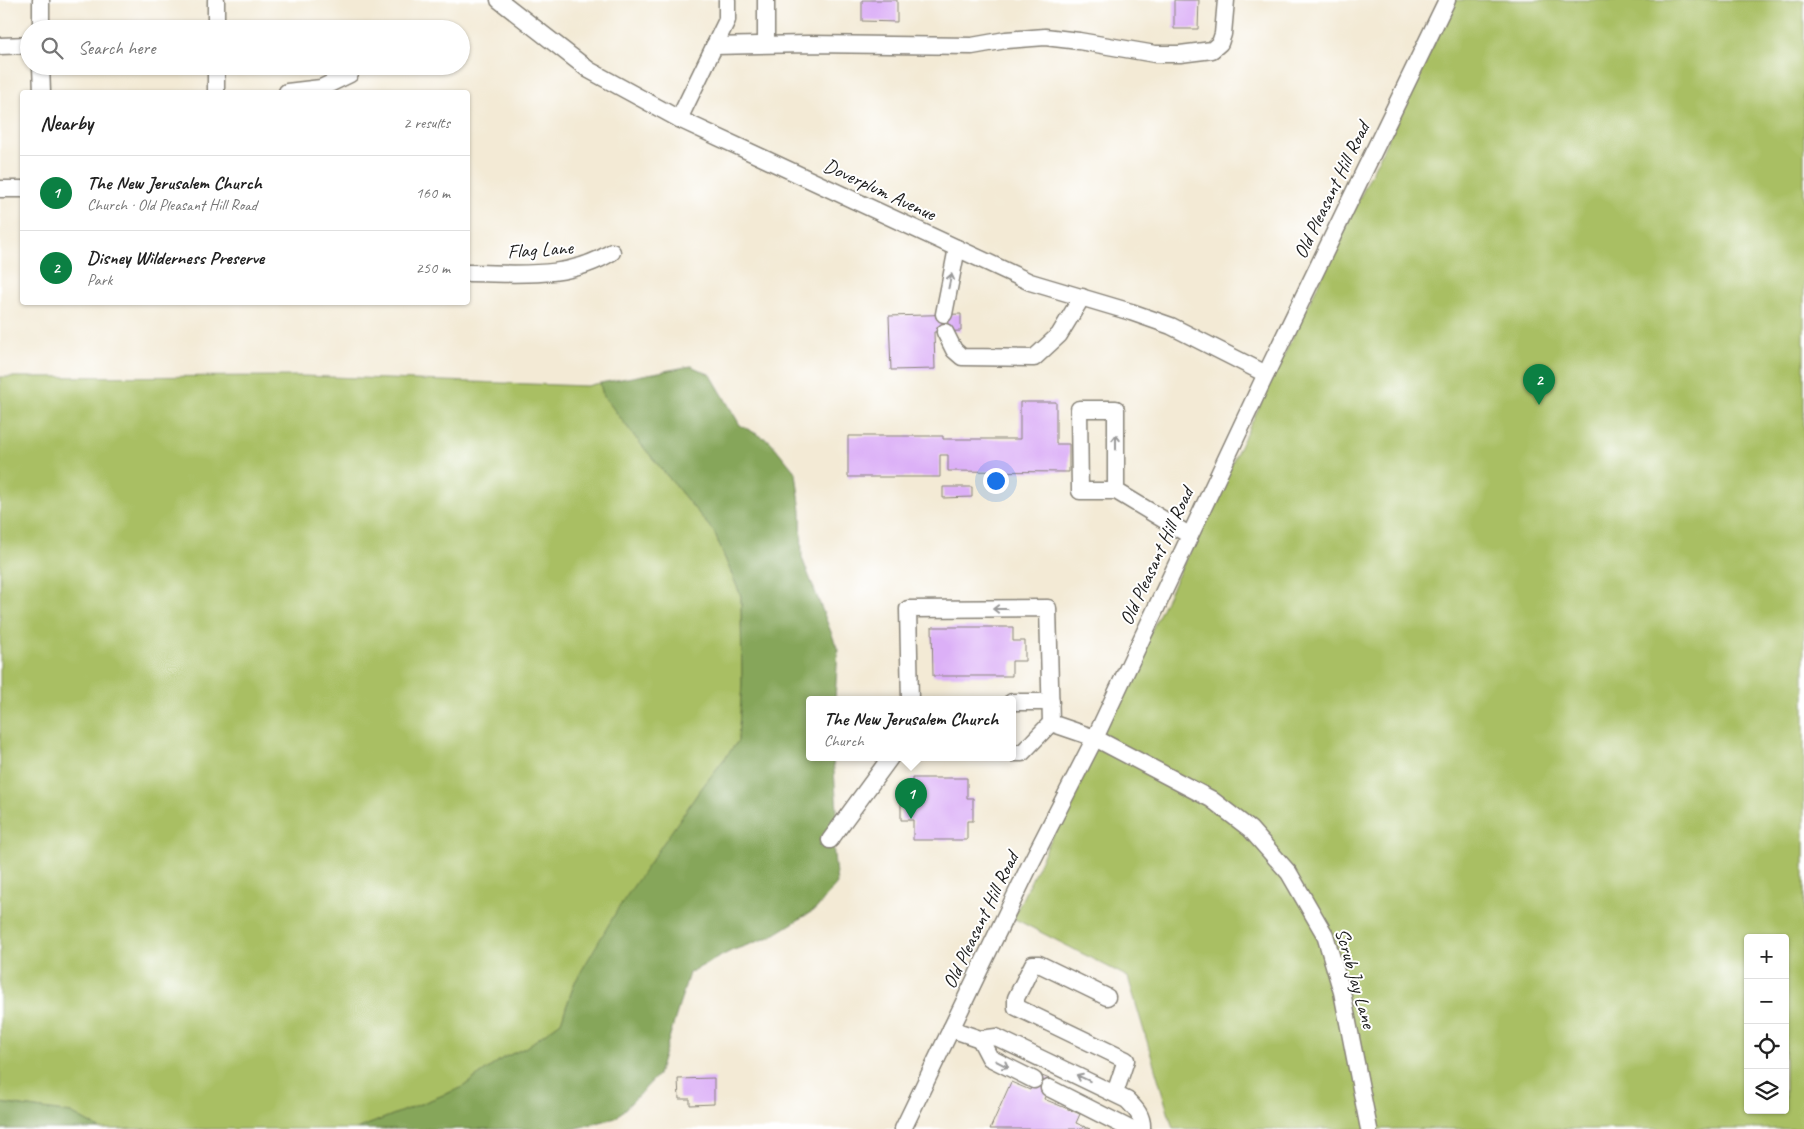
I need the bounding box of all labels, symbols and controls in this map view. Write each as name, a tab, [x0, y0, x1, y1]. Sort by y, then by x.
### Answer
search box	[20, 20, 470, 75]
icon: search	[38, 34, 66, 62]
text: Search here	[78, 36, 155, 60]
text: Nearby	[40, 110, 93, 136]
text: 2 results	[403, 113, 450, 133]
street label: Old Pleasant Hill Road	[1288, 115, 1377, 263]
street label: Doverplum Avenue	[820, 153, 941, 227]
text: The New Jerusalem Church	[87, 171, 262, 195]
text: 1	[52, 183, 60, 203]
text: 160 m	[416, 183, 450, 203]
text: Church · Old Pleasant Hill Road	[87, 195, 257, 215]
street label: Flag Lane	[506, 235, 575, 264]
text: Disney Wilderness Preserve	[87, 246, 264, 270]
text: 2	[52, 258, 60, 278]
text: 250 m	[416, 258, 450, 278]
text: Park	[87, 270, 112, 290]
one-way arrow	[946, 274, 955, 290]
pin: 2	[1523, 364, 1555, 405]
one-way arrow	[1111, 434, 1121, 450]
your location	[983, 468, 1009, 494]
street label: Old Pleasant Hill Road	[1114, 481, 1201, 629]
one-way arrow	[992, 604, 1008, 614]
popup	[806, 696, 1016, 761]
text: The New Jerusalem Church	[824, 707, 998, 731]
text: Church	[824, 731, 864, 751]
pin: 1	[895, 778, 927, 819]
street label: Old Pleasant Hill Road	[937, 845, 1026, 993]
street label: Scrub Jay Lane	[1329, 925, 1382, 1032]
map controls	[1744, 934, 1789, 1114]
button: +	[1744, 934, 1789, 979]
button: −	[1744, 979, 1789, 1024]
button: locate	[1744, 1024, 1789, 1069]
one-way arrow	[995, 1059, 1010, 1069]
button: layers	[1744, 1069, 1789, 1114]
one-way arrow	[1076, 1072, 1091, 1082]

